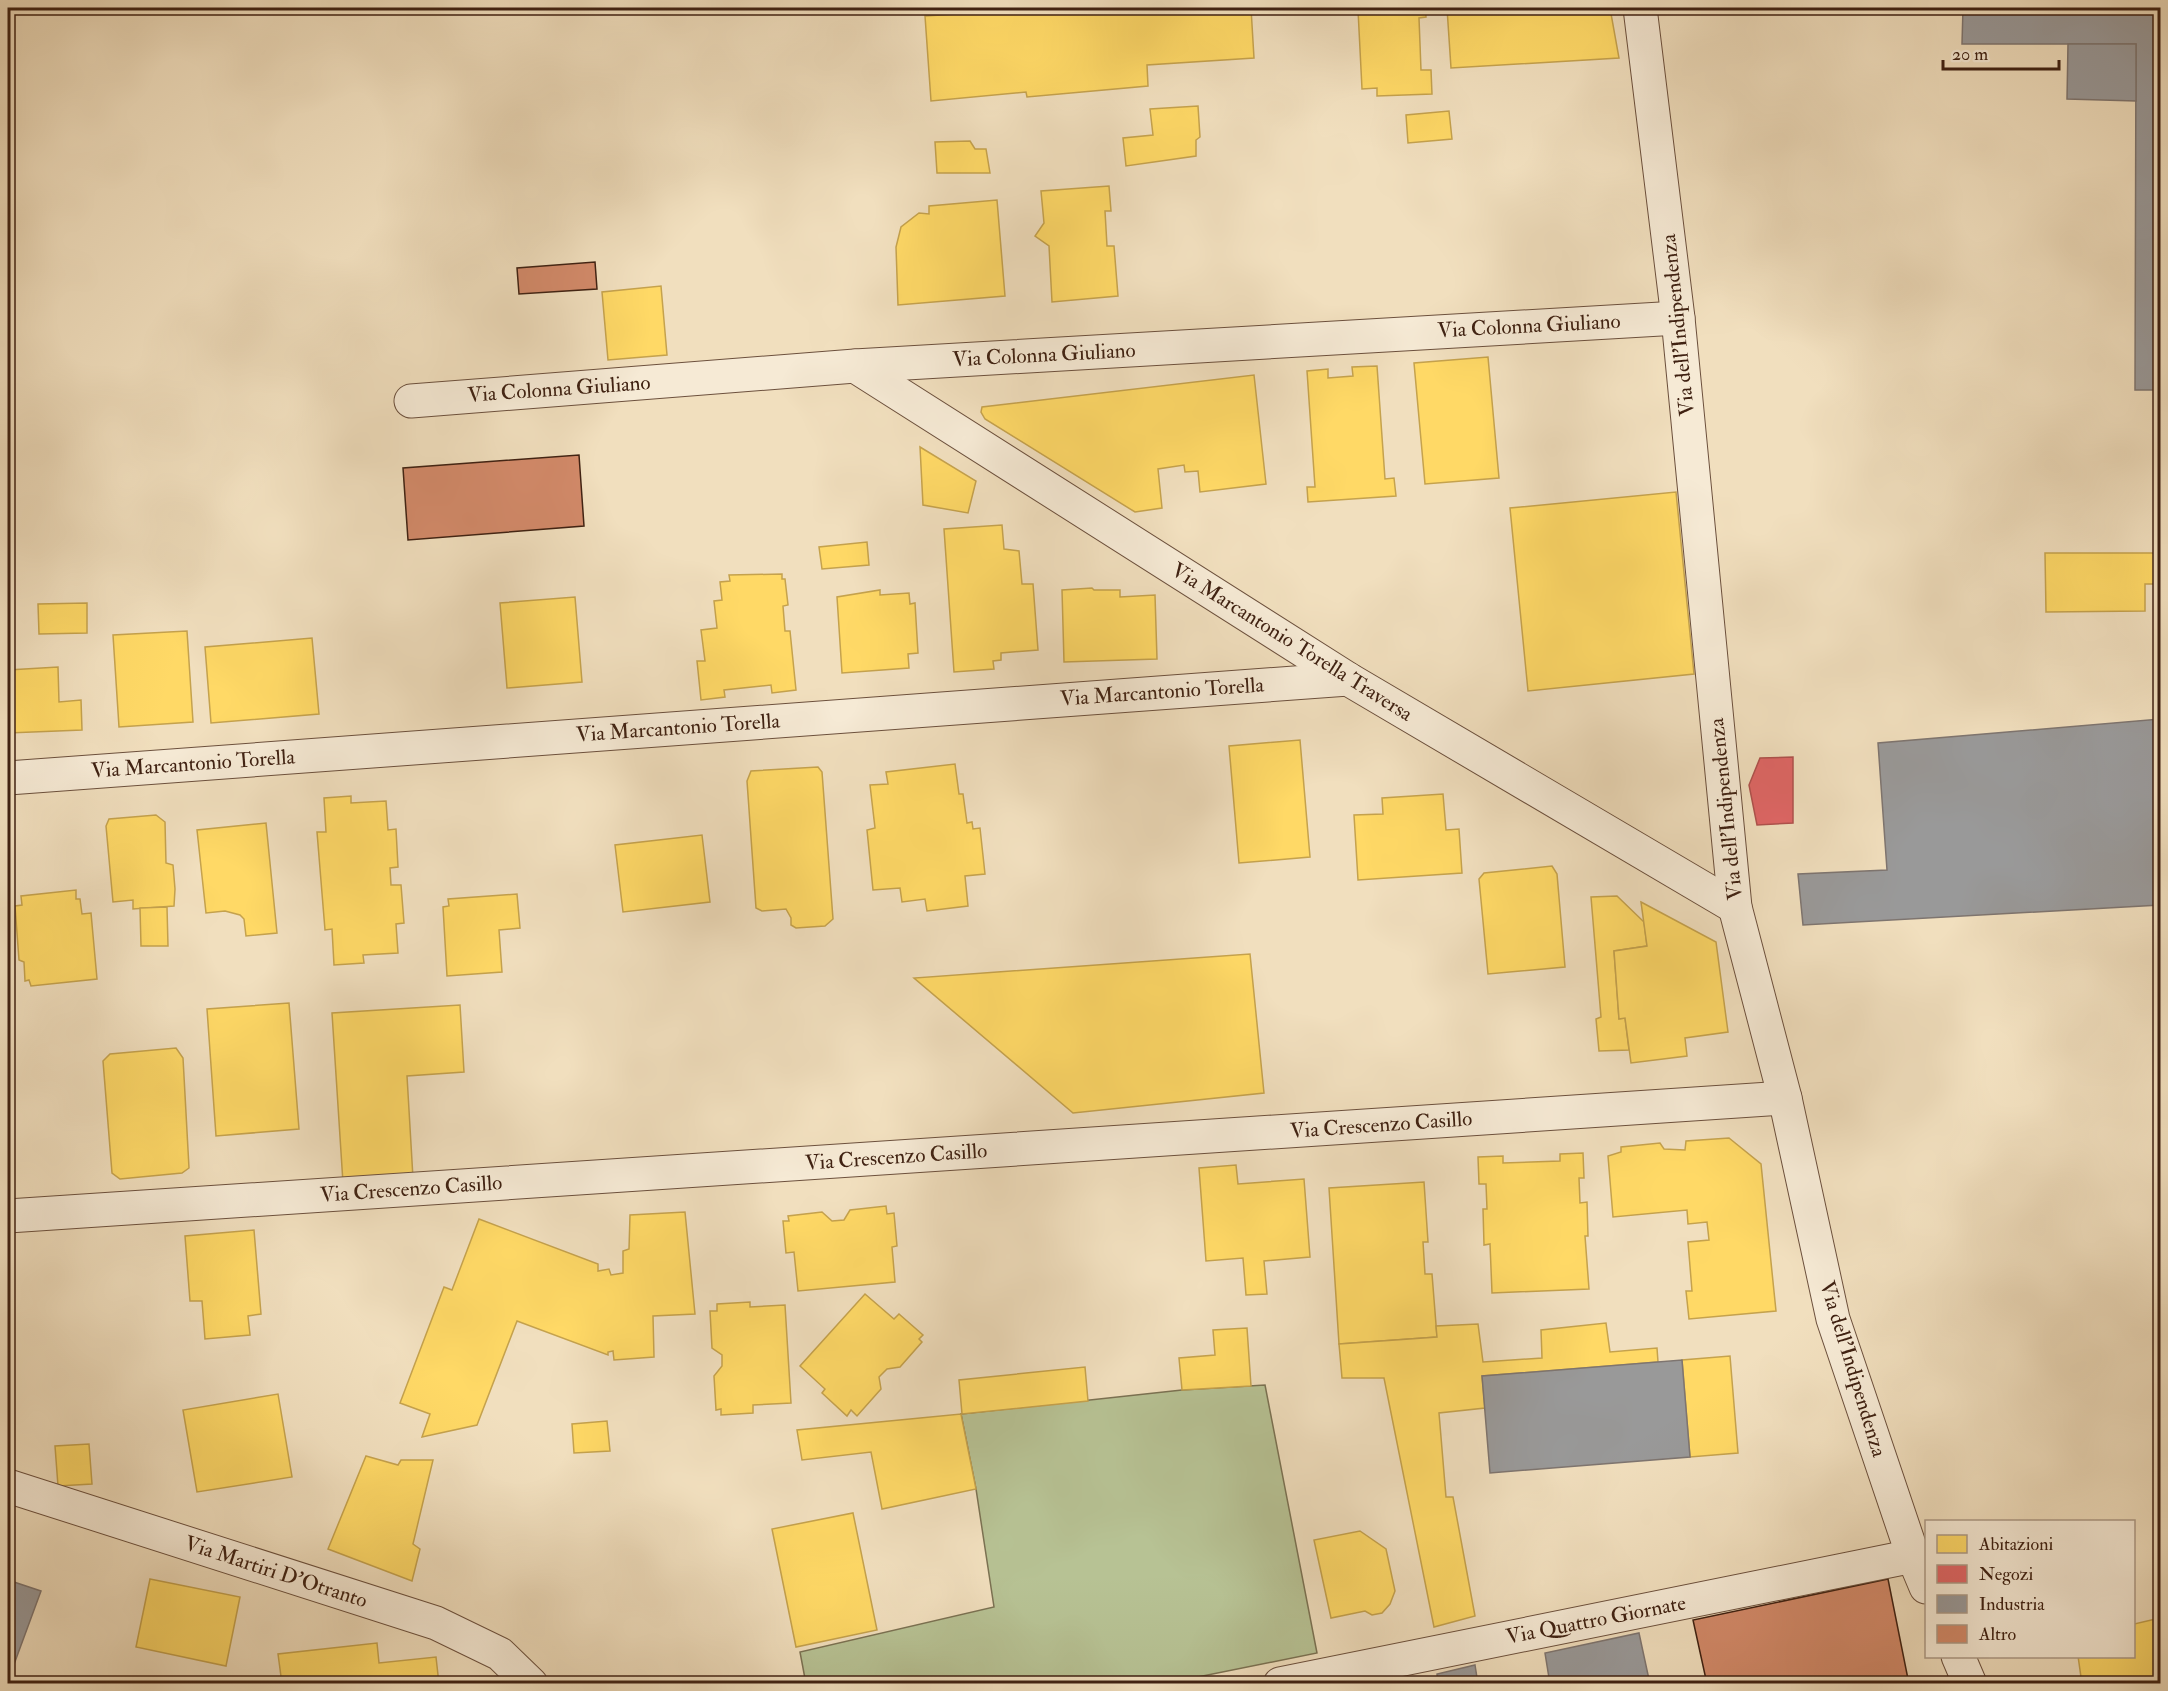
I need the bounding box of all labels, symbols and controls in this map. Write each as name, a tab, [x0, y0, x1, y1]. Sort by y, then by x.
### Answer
scale bar	[1943, 33, 2058, 71]
text: 20 m	[1952, 43, 1988, 66]
street label: Via dell'Indipendenza	[1655, 232, 1701, 417]
street label: Via Colonna Giuliano	[1437, 308, 1621, 344]
street label: Via Colonna Giuliano	[952, 337, 1136, 373]
street label: Via Colonna Giuliano	[467, 369, 651, 409]
street label: Via Marcantonio Torella Traversa	[1166, 556, 1418, 728]
street label: Via Marcantonio Torella	[1059, 671, 1265, 713]
street label: Via Marcantonio Torella	[575, 707, 781, 749]
street label: Via dell'Indipendenza	[1703, 716, 1749, 901]
street label: Via Marcantonio Torella	[90, 743, 296, 785]
street label: Via Crescenzo Casillo	[1289, 1105, 1473, 1145]
street label: Via Crescenzo Casillo	[804, 1137, 988, 1177]
street label: Via Crescenzo Casillo	[319, 1169, 503, 1209]
street label: Via dell'Indipendenza	[1813, 1278, 1893, 1461]
legend	[1925, 1520, 2135, 1658]
street label: Via Martiri D'Otranto	[181, 1530, 371, 1614]
text: Abitazioni	[1978, 1533, 2053, 1556]
text: Negozi	[1979, 1563, 2033, 1586]
street label: Via Quattro Giornate	[1504, 1589, 1688, 1651]
text: Industria	[1979, 1593, 2045, 1616]
text: Altro	[1978, 1623, 2016, 1646]

